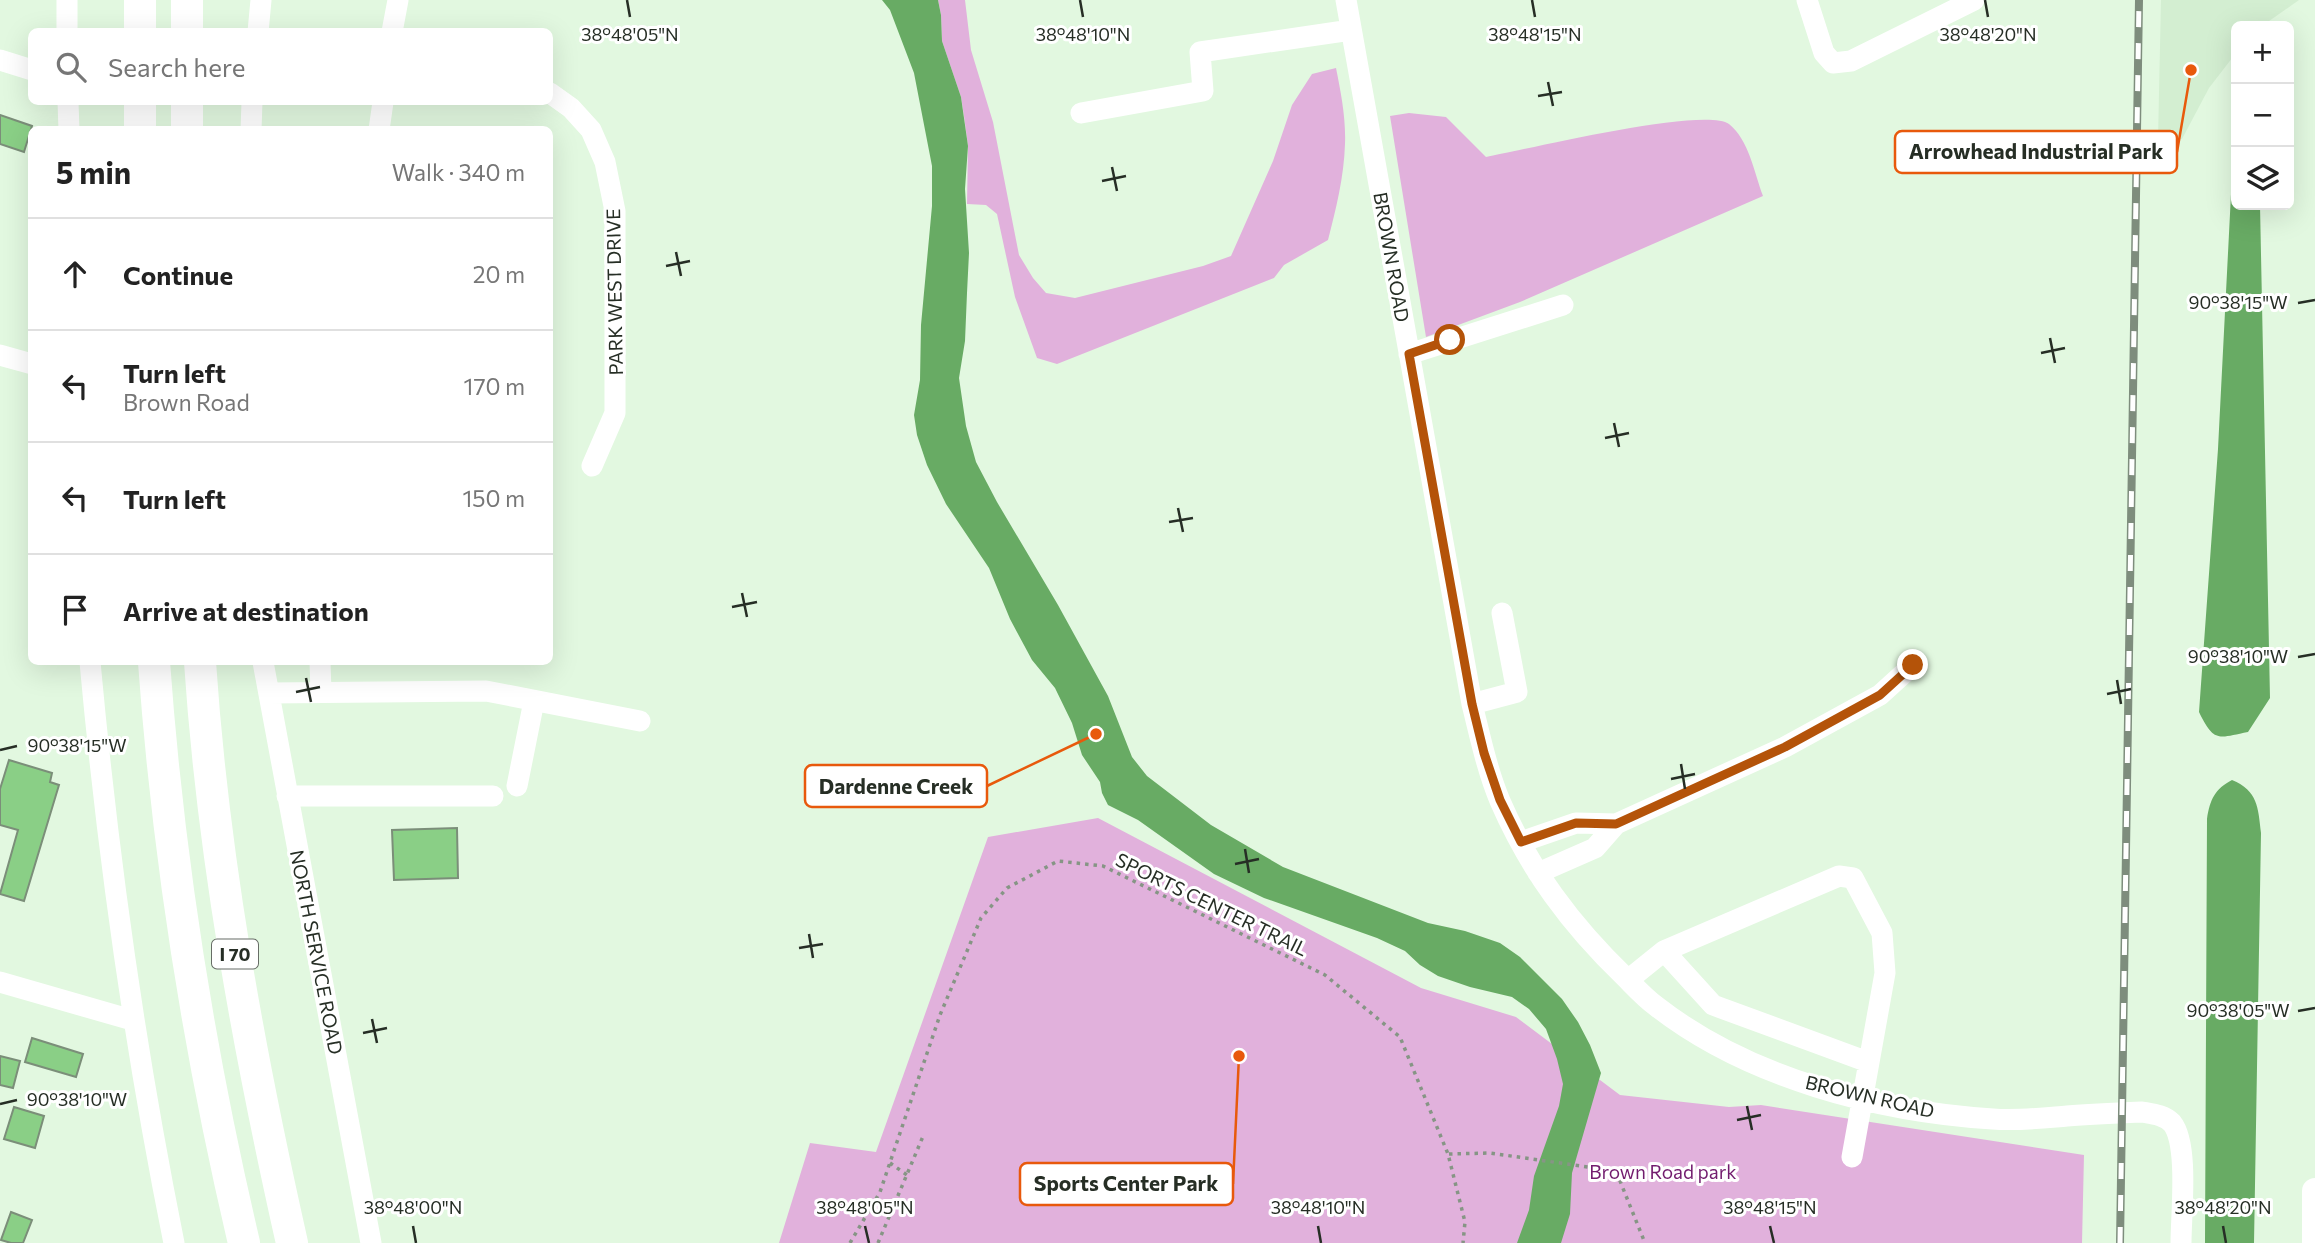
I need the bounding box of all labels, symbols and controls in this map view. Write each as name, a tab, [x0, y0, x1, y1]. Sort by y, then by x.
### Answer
map controls	[2231, 21, 2294, 210]
button: +	[2231, 21, 2294, 84]
text: 38°48'05"N	[581, 23, 679, 45]
text: 38°48'10"N	[1036, 23, 1130, 45]
text: 38°48'15"N	[1488, 23, 1582, 45]
text: 38°48'20"N	[1940, 23, 2036, 45]
search box	[28, 28, 553, 105]
icon: search	[52, 48, 90, 86]
text: Search here	[108, 51, 246, 82]
button: −	[2231, 84, 2294, 147]
callout: Arrowhead Industrial Park	[1895, 131, 2177, 173]
text: Arrowhead Industrial Park	[1909, 138, 2163, 163]
button: layers	[2231, 147, 2294, 210]
text: 5 min	[56, 153, 131, 190]
text: Walk · 340 m	[392, 158, 525, 186]
street label: BROWN ROAD	[1369, 190, 1415, 324]
street label: PARK WEST DRIVE	[601, 208, 627, 376]
icon: ahead	[56, 255, 94, 293]
text: Continue	[123, 259, 233, 290]
text: 20 m	[473, 260, 525, 288]
text: 90°38'15"W	[2188, 291, 2288, 313]
route start	[1434, 324, 1465, 355]
text: Turn left	[123, 357, 226, 388]
icon: left	[56, 367, 94, 405]
text: 170 m	[464, 372, 525, 400]
text: Brown Road	[123, 388, 250, 416]
icon: left	[56, 479, 94, 517]
text: Turn left	[123, 483, 226, 514]
text: 150 m	[462, 484, 525, 512]
icon: arrive	[56, 591, 94, 629]
text: Arrive at destination	[123, 595, 369, 626]
text: 90°38'10"W	[2188, 645, 2288, 667]
route end	[1897, 649, 1928, 680]
text: 90°38'15"W	[27, 734, 127, 756]
callout: Dardenne Creek	[805, 765, 987, 807]
text: Dardenne Creek	[819, 773, 973, 798]
street label: NORTH SERVICE ROAD	[286, 848, 348, 1056]
street label: SPORTS CENTER TRAIL	[1112, 848, 1312, 961]
road number: I 70	[212, 939, 258, 968]
text: 90°38'05"W	[2186, 999, 2290, 1021]
street label: BROWN ROAD	[1803, 1070, 1937, 1122]
text: 90°38'10"W	[27, 1088, 127, 1110]
park label: Brown Road park	[1589, 1160, 1737, 1183]
callout: Sports Center Park	[1020, 1163, 1233, 1205]
text: Sports Center Park	[1034, 1170, 1218, 1195]
text: 38°48'00"N	[364, 1196, 462, 1218]
text: 38°48'05"N	[816, 1196, 914, 1218]
text: 38°48'10"N	[1271, 1196, 1365, 1218]
text: 38°48'15"N	[1723, 1196, 1817, 1218]
text: 38°48'20"N	[2175, 1196, 2271, 1218]

